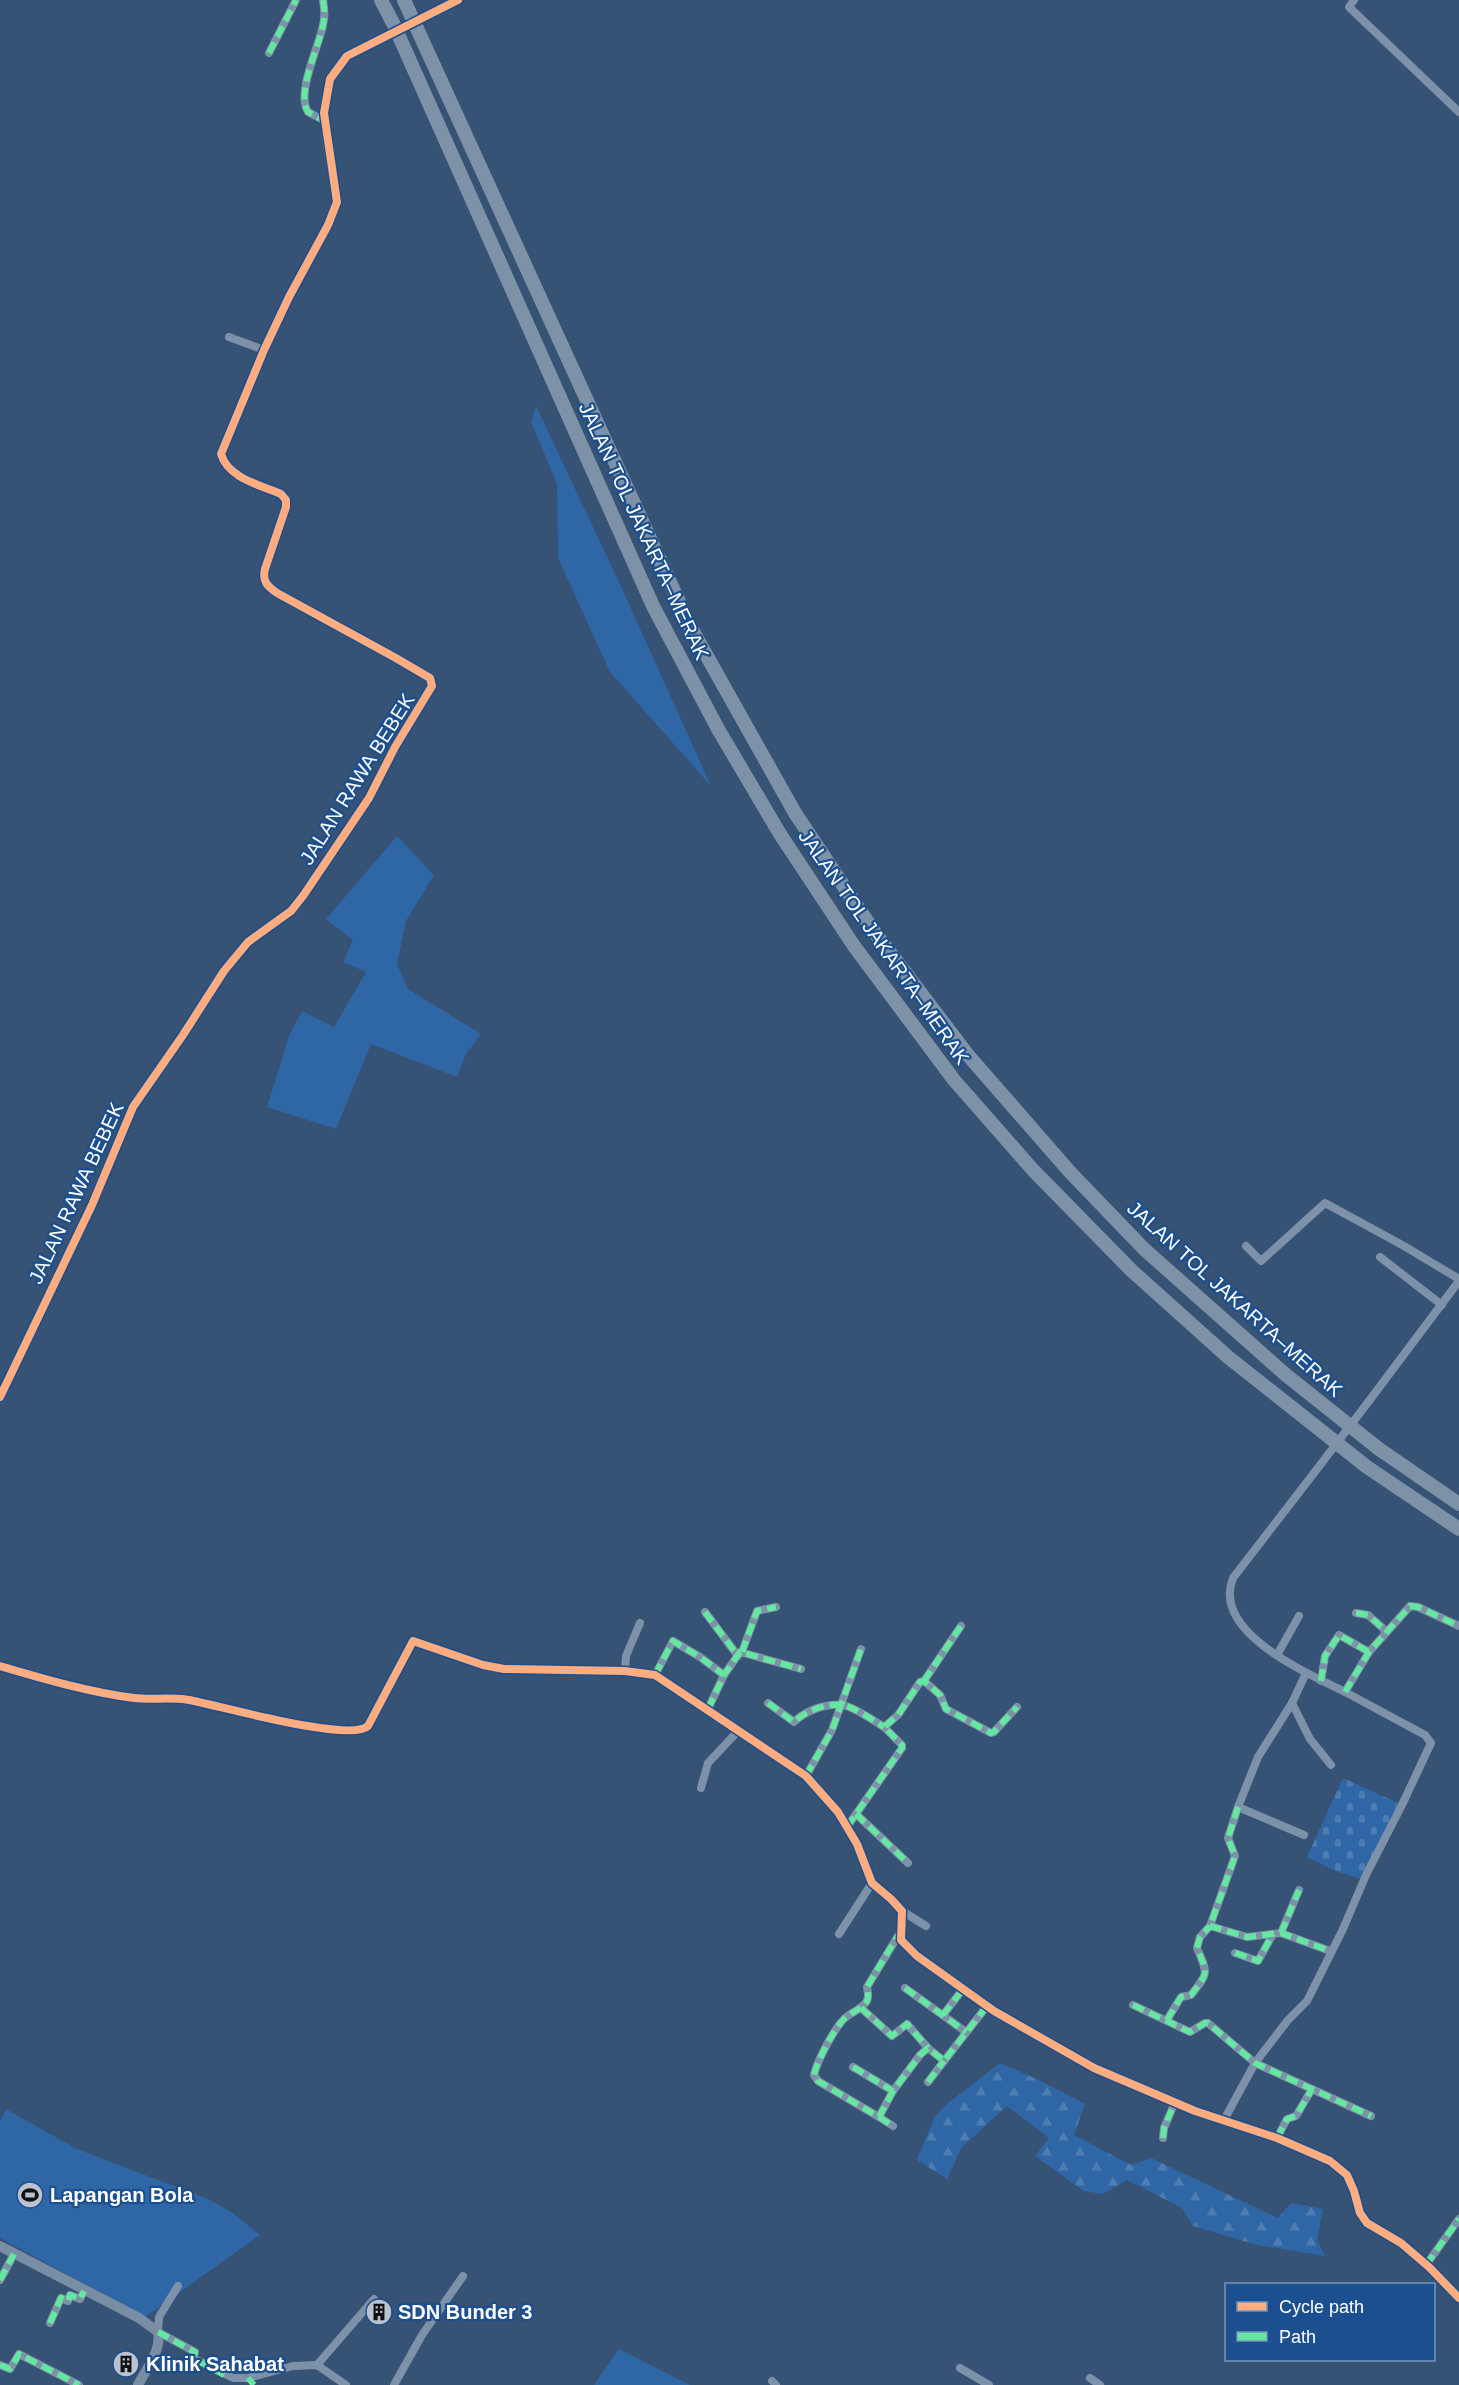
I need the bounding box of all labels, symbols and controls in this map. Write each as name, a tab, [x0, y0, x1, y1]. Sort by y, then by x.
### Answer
street label: JALAN TOL JAKARTA–MERAK	[575, 399, 714, 664]
street label: JALAN RAWA BEBEK	[295, 689, 419, 869]
street label: JALAN TOL JAKARTA–MERAK	[794, 826, 974, 1069]
street label: JALAN RAWA BEBEK	[24, 1098, 128, 1287]
street label: JALAN TOL JAKARTA–MERAK	[1123, 1197, 1347, 1402]
sports icon: Lapangan Bola	[15, 2180, 45, 2210]
place label: Lapangan Bola	[50, 2184, 194, 2206]
legend	[1225, 2283, 1435, 2361]
building icon: SDN Bunder 3	[364, 2297, 394, 2327]
text: Cycle path	[1279, 2297, 1364, 2317]
place label: SDN Bunder 3	[398, 2301, 532, 2323]
text: Path	[1279, 2327, 1316, 2347]
building icon: Klinik Sahabat	[111, 2349, 141, 2379]
place label: Klinik Sahabat	[146, 2353, 284, 2375]

